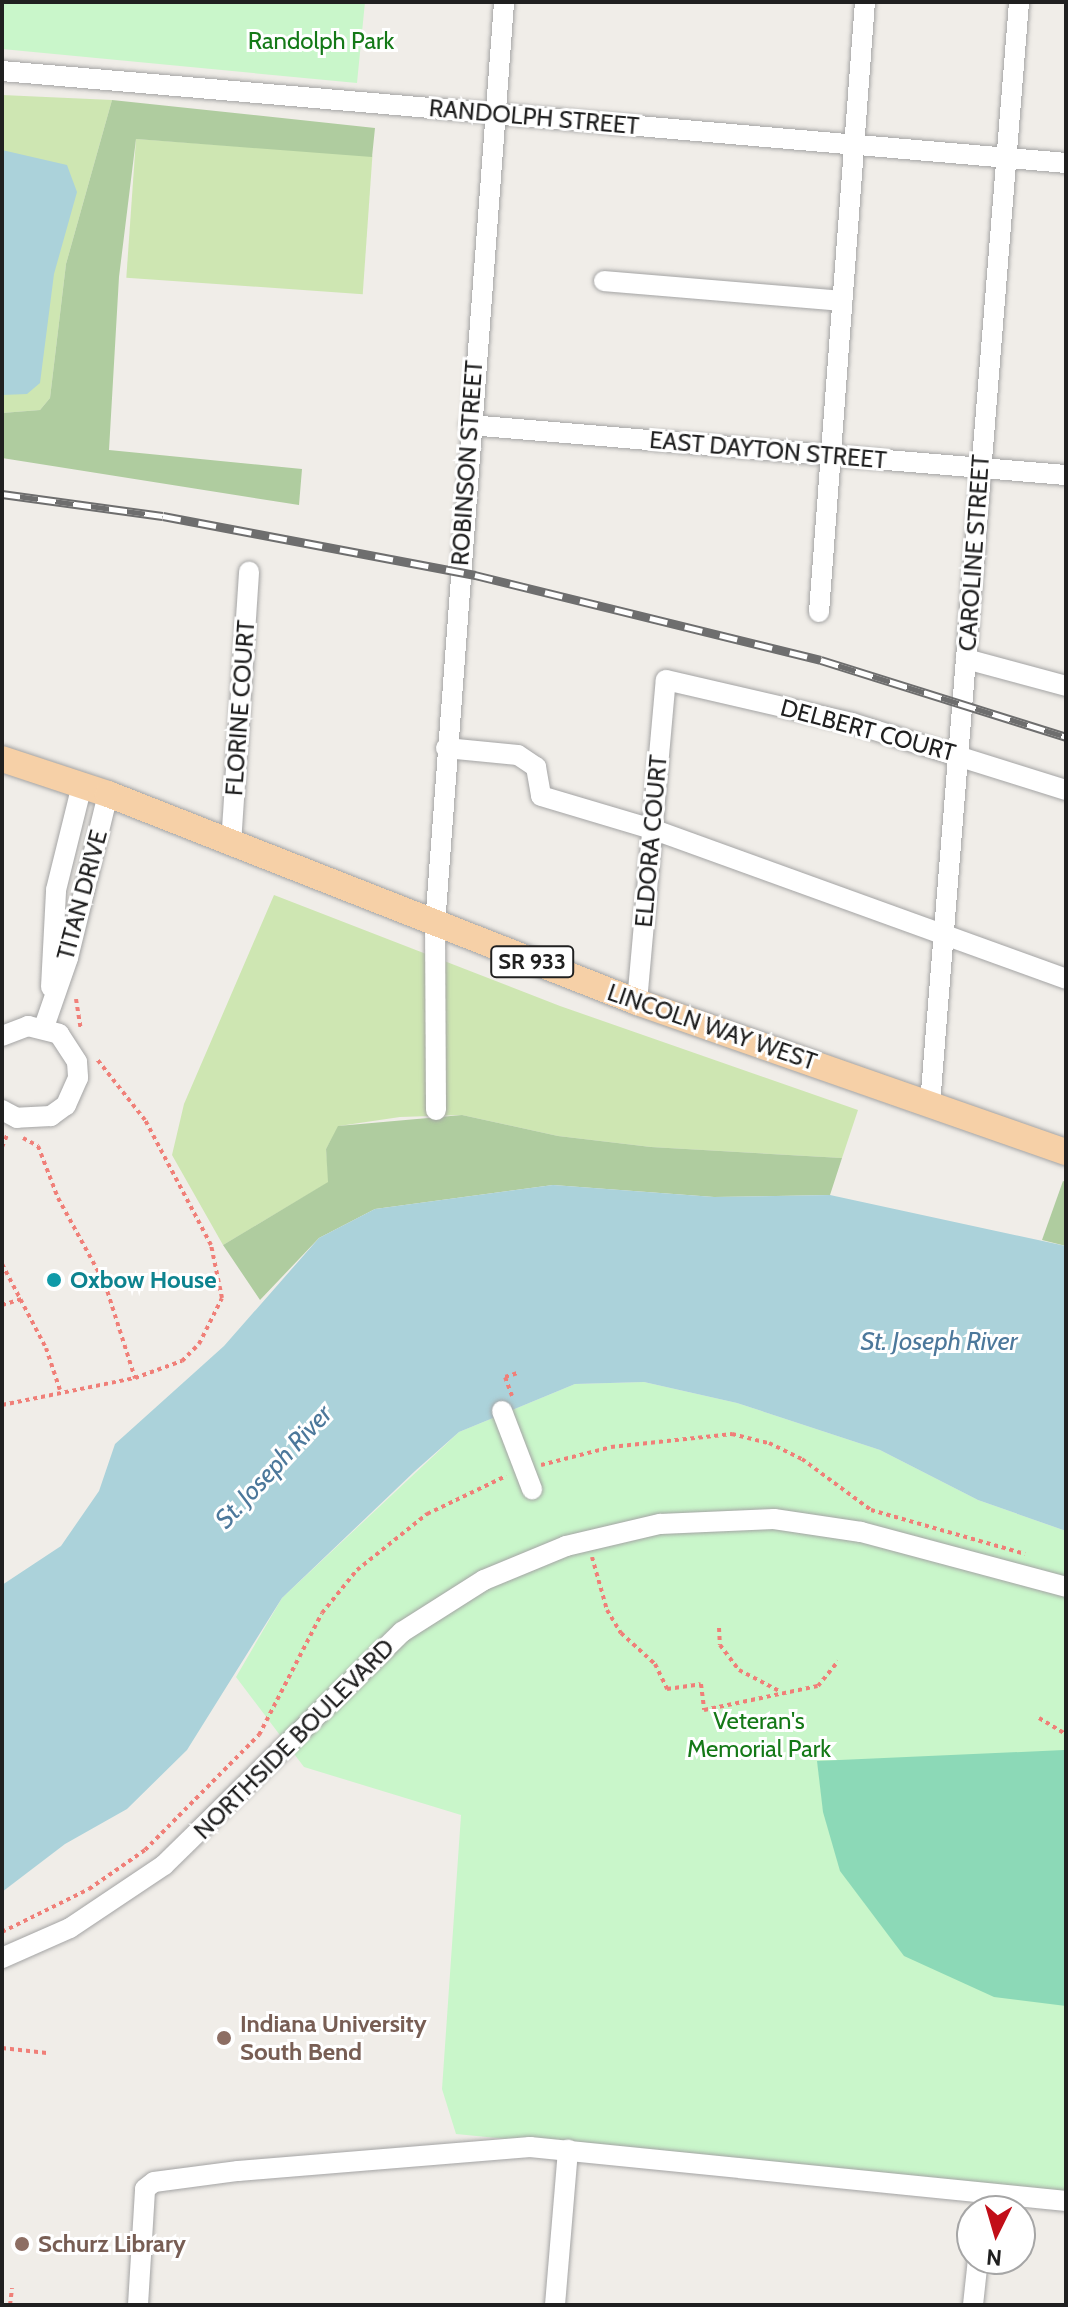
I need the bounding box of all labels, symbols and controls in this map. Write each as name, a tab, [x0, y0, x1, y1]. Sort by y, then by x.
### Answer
park label: Randolph Park	[248, 27, 394, 55]
street label: RANDOLPH STREET	[428, 93, 640, 141]
street label: ROBINSON STREET	[445, 359, 489, 567]
street label: EAST DAYTON STREET	[648, 425, 888, 475]
street label: CAROLINE STREET	[953, 454, 995, 652]
street label: FLORINE COURT	[219, 619, 261, 797]
street label: DELBERT COURT	[777, 693, 959, 767]
street label: ELDORA COURT	[629, 753, 673, 929]
street label: TITAN DRIVE	[51, 827, 113, 963]
road number: SR 933	[490, 944, 574, 980]
street label: LINCOLN WAY WEST	[604, 978, 820, 1076]
place label: Oxbow House	[70, 1266, 216, 1294]
marker: Oxbow House	[45, 1271, 63, 1289]
water label: St. Joseph River	[860, 1326, 1018, 1358]
water label: St. Joseph River	[209, 1399, 339, 1535]
street label: NORTHSIDE BOULEVARD	[188, 1633, 400, 1845]
park label: Veteran's Memorial Park	[687, 1707, 831, 1763]
place label: Indiana University South Bend	[240, 2010, 427, 2066]
marker: Indiana University South Bend	[215, 2029, 233, 2047]
north arrow	[956, 2195, 1036, 2275]
place label: Schurz Library	[38, 2230, 186, 2258]
marker: Schurz Library	[13, 2235, 31, 2253]
text: N	[985, 2243, 1003, 2272]

